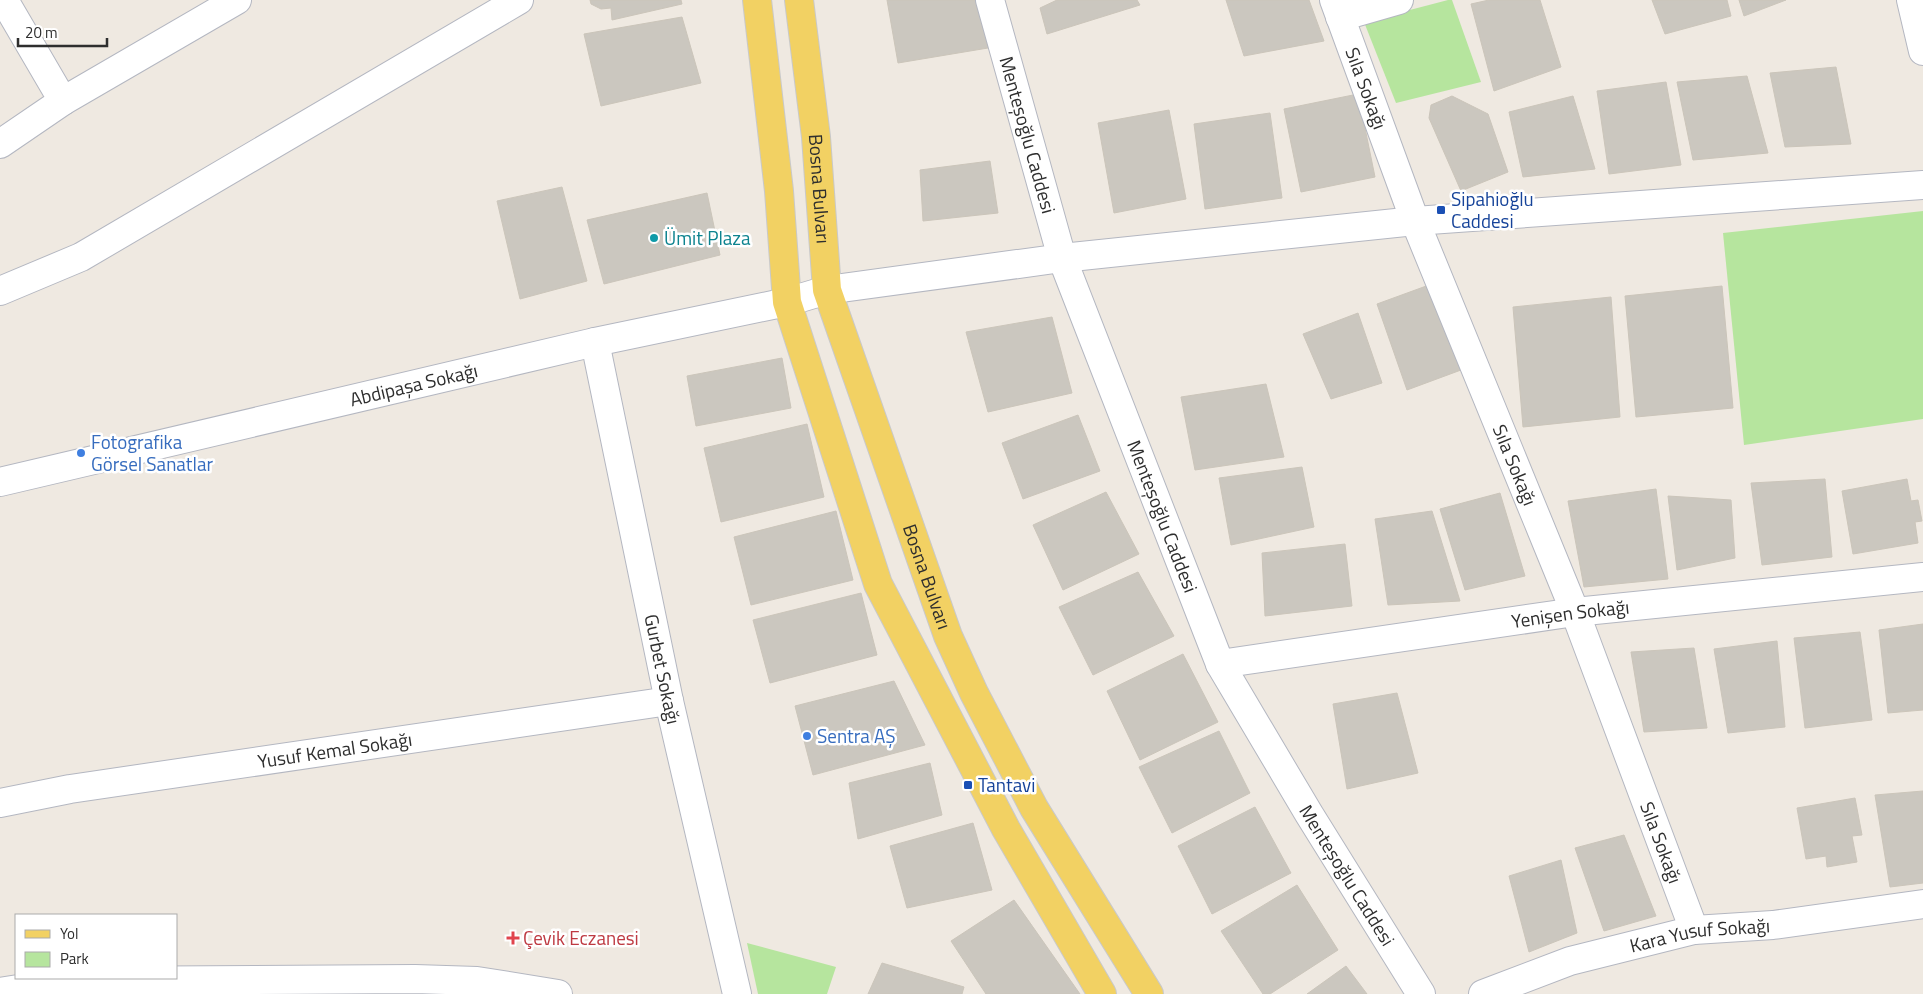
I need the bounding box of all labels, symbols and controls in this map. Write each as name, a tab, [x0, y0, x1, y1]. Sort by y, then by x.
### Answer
scale bar	[18, 15, 106, 47]
text: 20 m	[25, 21, 58, 44]
street label: Sıla Sokağı	[1338, 43, 1395, 133]
street label: Menteşoğlu Caddesi	[992, 53, 1064, 217]
street label: Bosna Bulvarı	[802, 133, 839, 245]
place label: Sipahioğlu Caddesi	[1451, 184, 1534, 235]
marker: Sipahioğlu Caddesi	[1435, 204, 1447, 216]
place label: Ümit Plaza	[664, 223, 751, 252]
marker: Ümit Plaza	[648, 232, 660, 244]
street label: Abdipaşa Sokağı	[347, 355, 480, 413]
street label: Sıla Sokağı	[1486, 420, 1545, 510]
place label: Fotografika Görsel Sanatlar	[91, 427, 213, 478]
street label: Menteşoğlu Caddesi	[1120, 435, 1206, 597]
marker: Fotografika Görsel Sanatlar	[75, 447, 87, 459]
street label: Bosna Bulvarı	[896, 520, 960, 633]
street label: Yenişen Sokağı	[1509, 592, 1631, 635]
street label: Gurbet Sokağı	[637, 611, 689, 727]
place label: Sentra AŞ	[817, 721, 895, 750]
street label: Yusuf Kemal Sokağı	[256, 724, 414, 775]
marker: Sentra AŞ	[801, 730, 813, 742]
place label: Tantavi	[978, 770, 1035, 799]
marker: Tantavi	[962, 779, 974, 791]
street label: Sıla Sokağı	[1633, 797, 1690, 887]
street label: Menteşoğlu Caddesi	[1292, 799, 1403, 951]
street label: Kara Yusuf Sokağı	[1626, 910, 1771, 960]
legend	[15, 914, 178, 979]
text: Yol	[60, 922, 78, 945]
place label: Çevik Eczanesi	[523, 923, 639, 952]
marker: Çevik Eczanesi	[507, 932, 519, 944]
text: Park	[60, 947, 89, 970]

